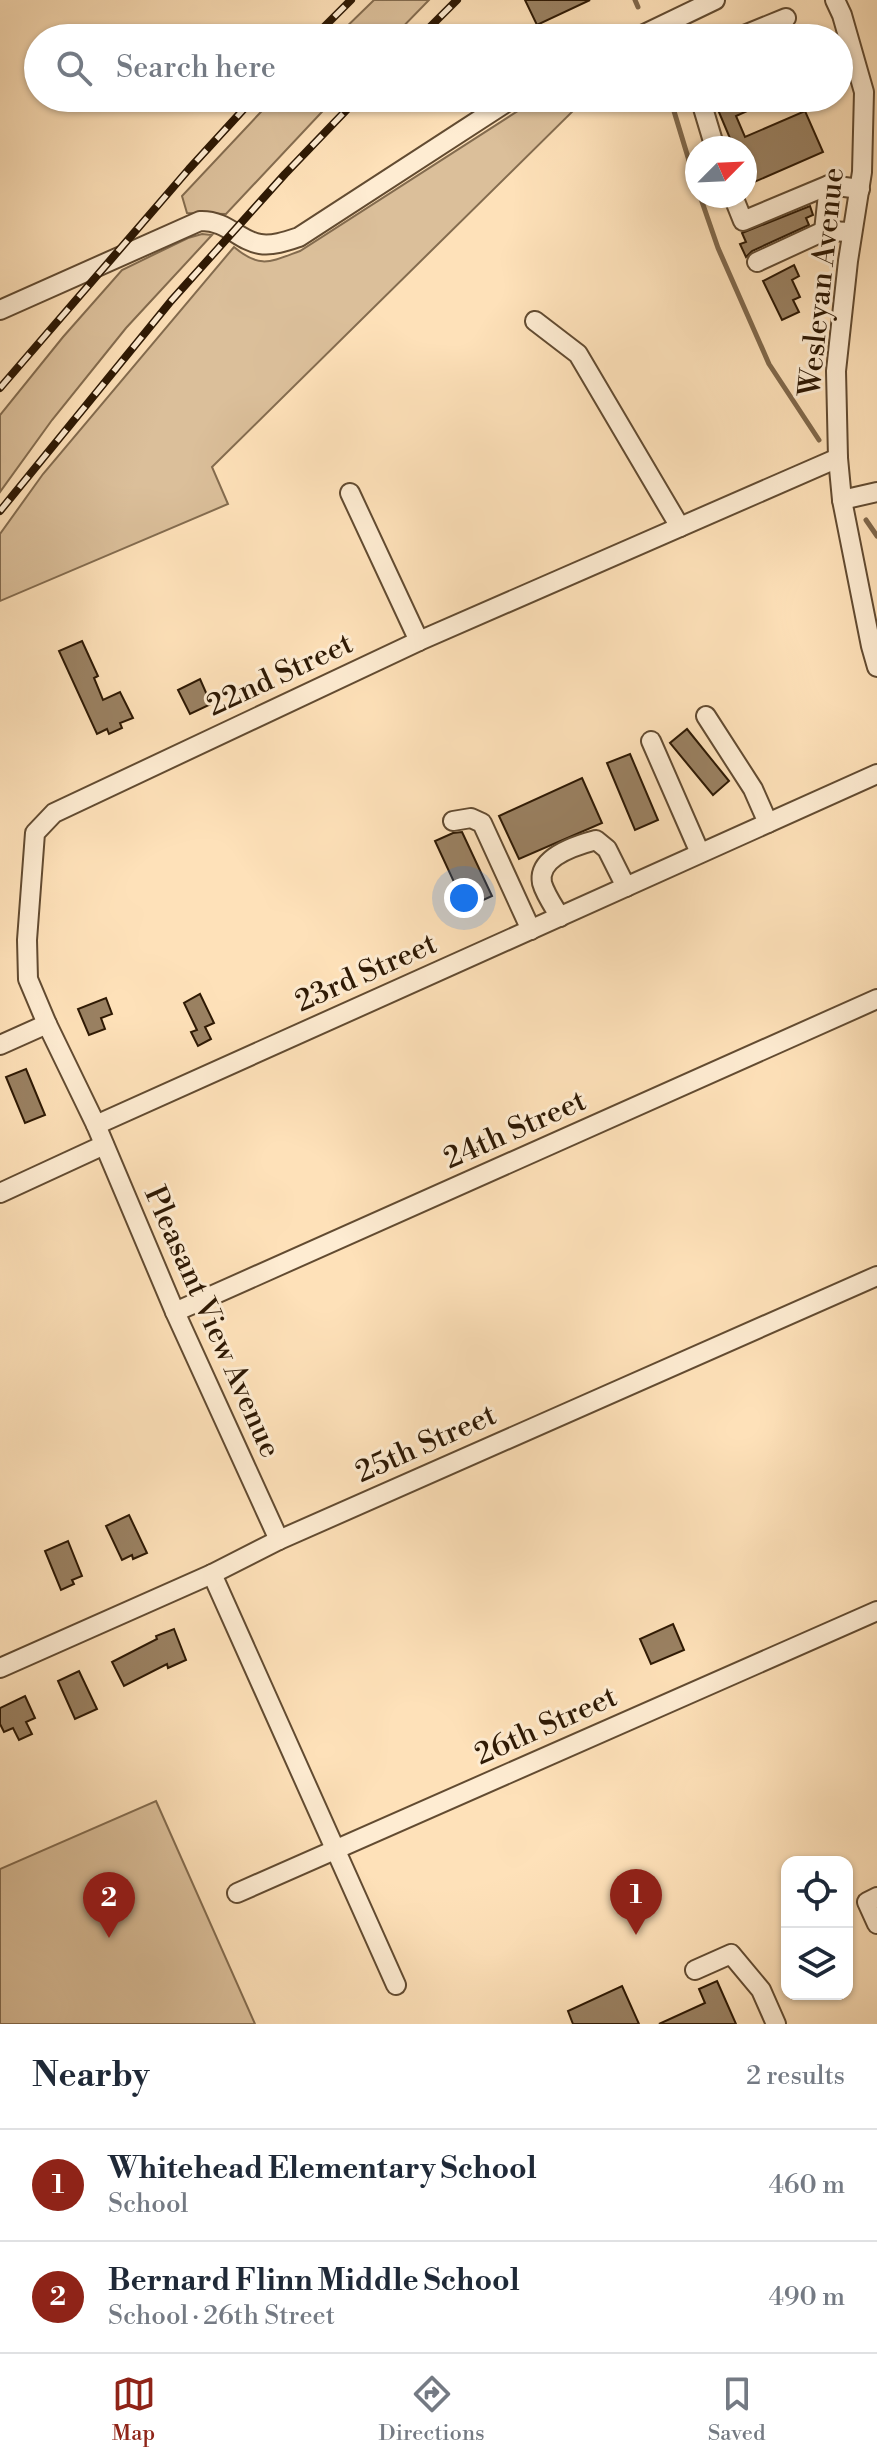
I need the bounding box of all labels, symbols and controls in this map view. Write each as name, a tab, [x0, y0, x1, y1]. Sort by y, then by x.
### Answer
search box	[24, 24, 853, 112]
icon: search	[52, 46, 96, 90]
text: Search here	[116, 49, 276, 87]
north arrow	[685, 136, 757, 208]
street label: Wesleyan Avenue	[791, 166, 853, 399]
street label: 22nd Street	[201, 624, 359, 725]
your location	[444, 878, 484, 918]
street label: 23rd Street	[289, 925, 443, 1021]
street label: 24th Street	[438, 1082, 592, 1178]
street label: Pleasant View Avenue	[135, 1180, 289, 1464]
street label: 25th Street	[350, 1396, 503, 1492]
street label: 26th Street	[469, 1678, 623, 1774]
map controls	[781, 1856, 853, 2000]
button: locate	[781, 1856, 853, 1928]
pin: 1	[610, 1869, 662, 1935]
pin: 2	[83, 1872, 135, 1938]
button: layers	[781, 1928, 853, 2000]
text: Nearby	[32, 2055, 150, 2097]
text: 2 results	[746, 2060, 845, 2092]
text: Whitehead Elementary School	[108, 2150, 537, 2188]
text: 1	[52, 2169, 64, 2201]
text: 460 m	[768, 2169, 845, 2201]
text: School	[108, 2188, 188, 2220]
text: Bernard Flinn Middle School	[108, 2262, 520, 2300]
text: 2	[50, 2281, 66, 2313]
text: 490 m	[768, 2281, 845, 2313]
text: School · 26th Street	[108, 2300, 335, 2332]
tab: Map	[112, 2372, 156, 2447]
tab: Directions	[379, 2372, 485, 2447]
tab: Saved	[708, 2372, 765, 2447]

